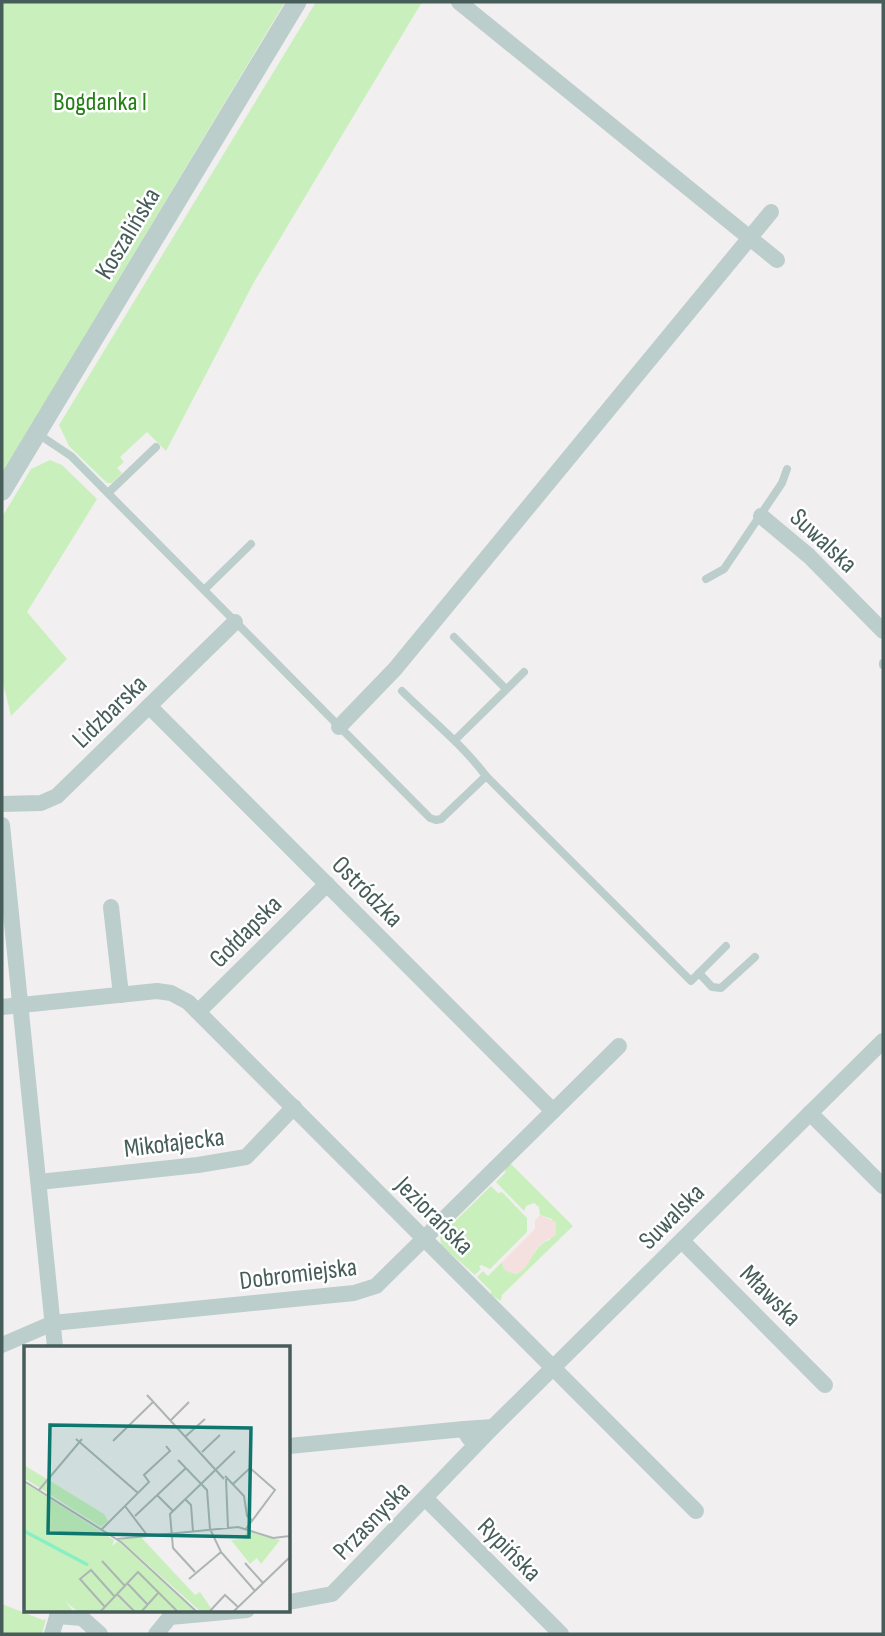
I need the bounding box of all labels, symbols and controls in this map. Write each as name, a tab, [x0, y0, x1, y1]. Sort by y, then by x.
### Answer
park label: Bogdanka I	[53, 87, 147, 118]
street label: Koszalińska	[89, 182, 168, 285]
street label: Suwalska	[783, 502, 863, 580]
street label: Lidzbarska	[66, 669, 154, 755]
street label: Ostródzka	[325, 850, 409, 934]
street label: Gołdapska	[203, 889, 289, 975]
street label: Mikołajecka	[122, 1122, 226, 1165]
street label: Jeziorańska	[388, 1170, 480, 1262]
street label: Suwalska	[633, 1178, 711, 1256]
street label: Dobromiejska	[238, 1252, 359, 1297]
street label: Mławska	[733, 1259, 807, 1333]
inset map	[24, 1346, 290, 1612]
street label: Przasnyska	[327, 1475, 417, 1567]
street label: Rypińska	[471, 1512, 547, 1588]

